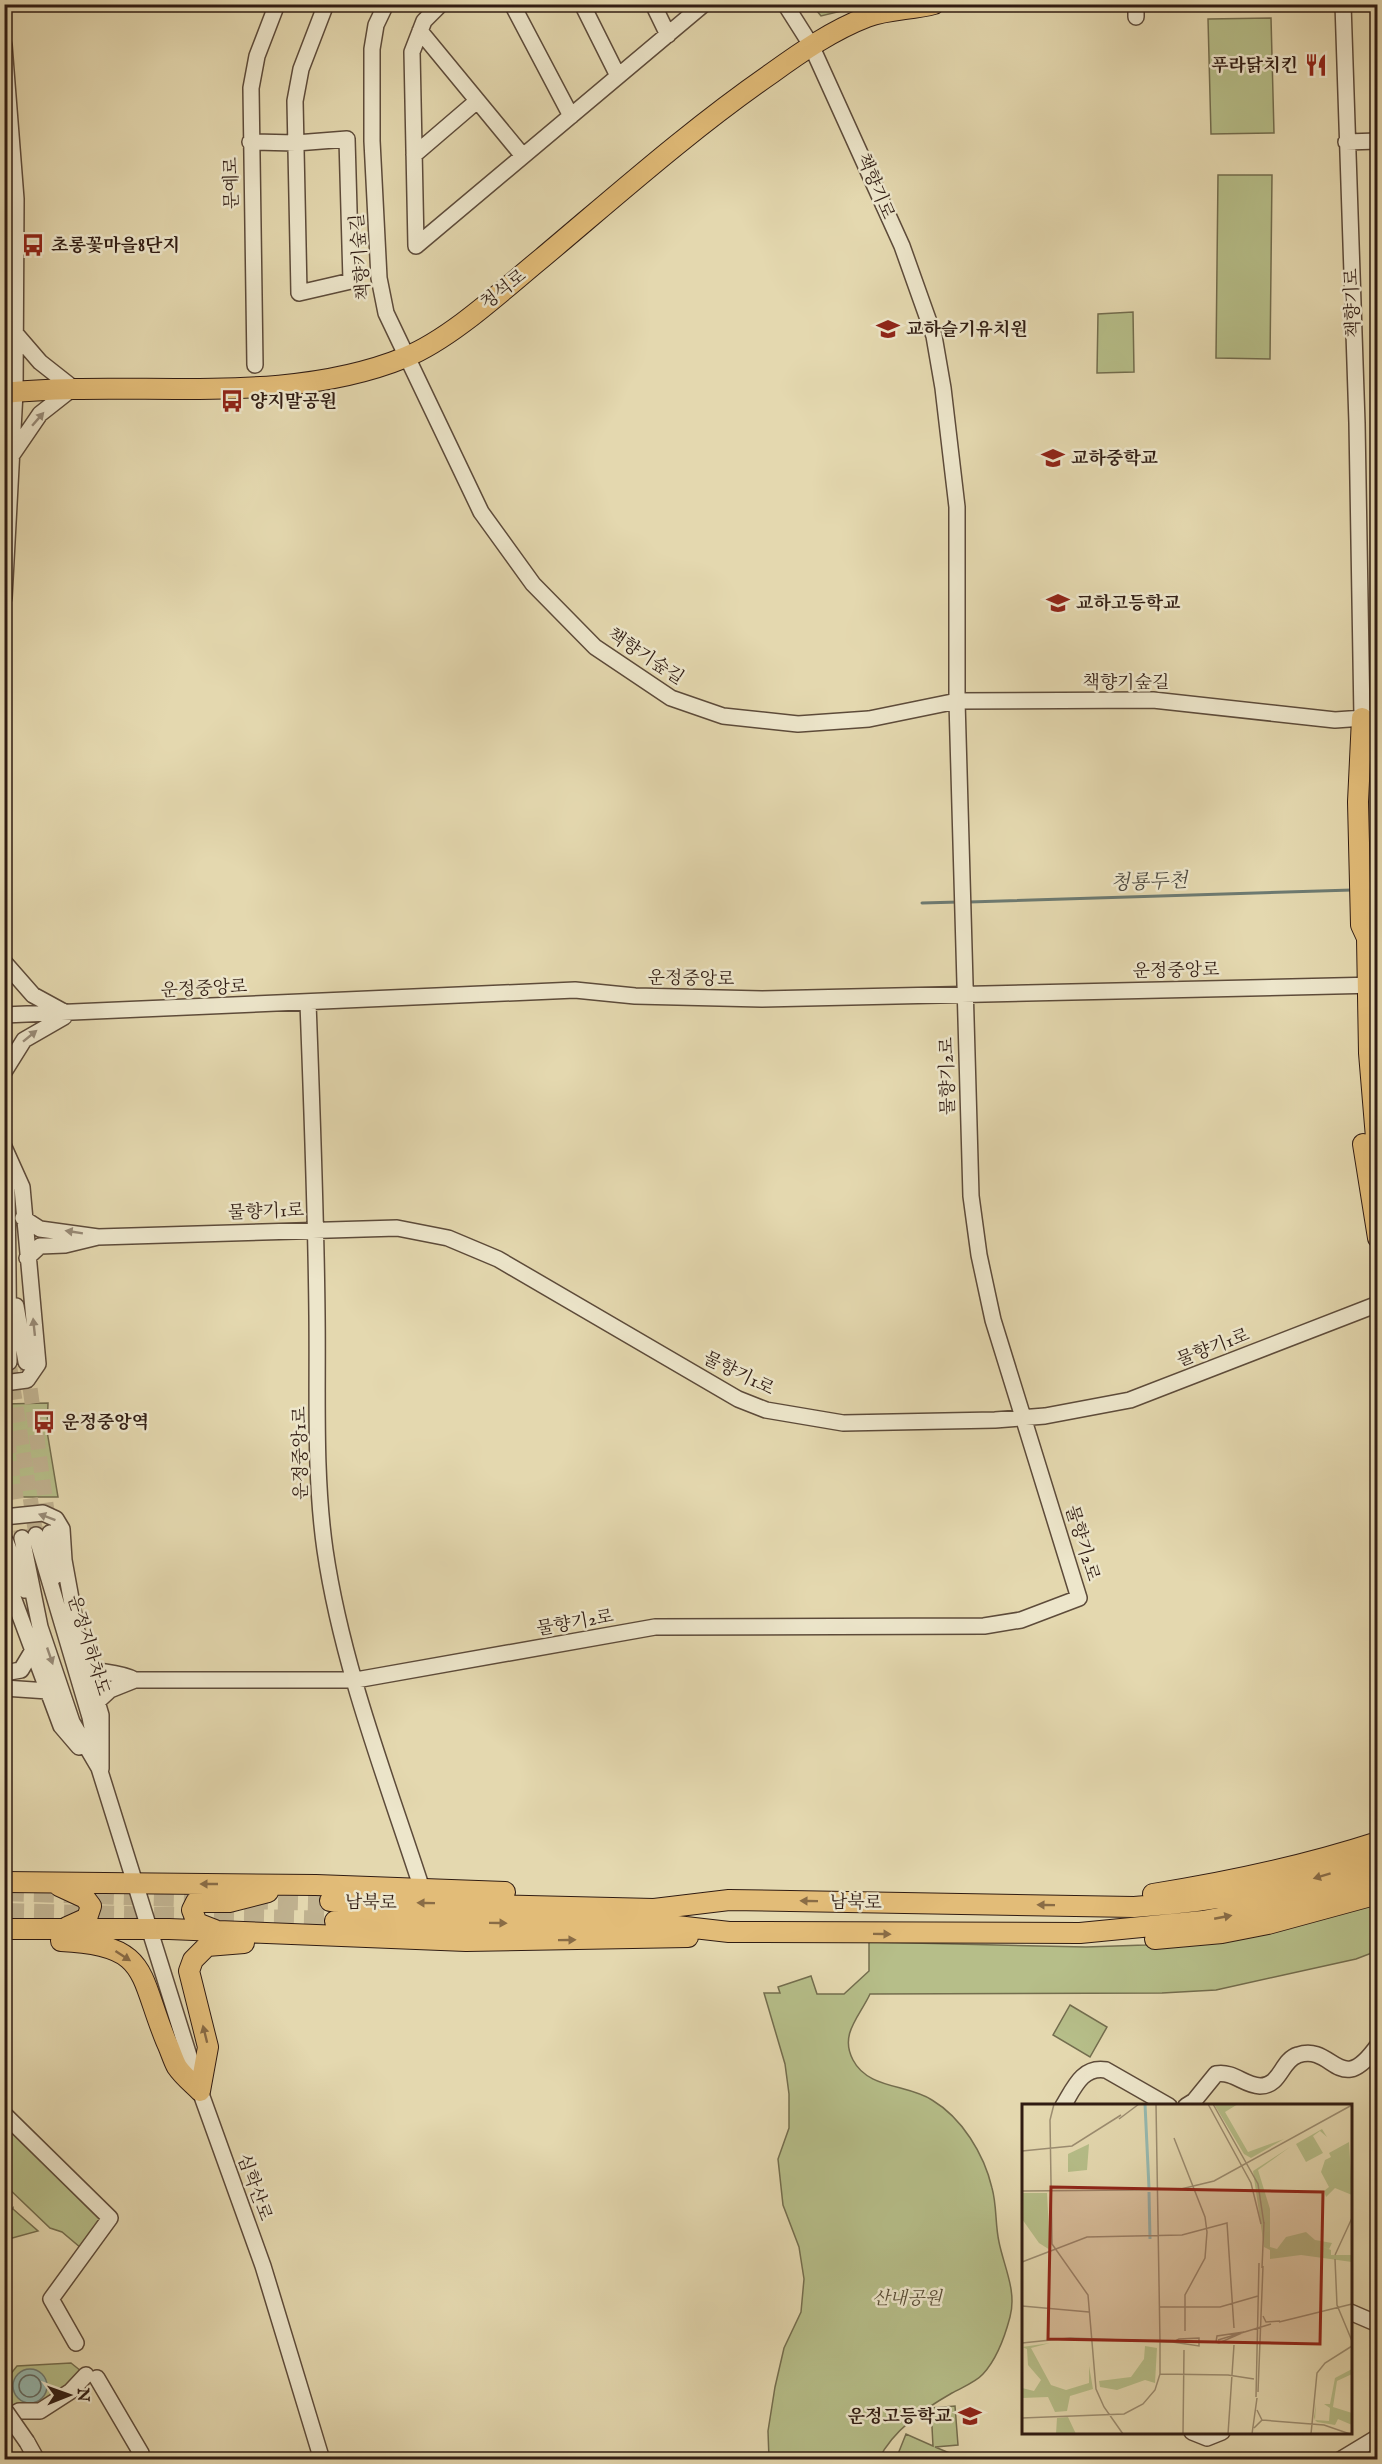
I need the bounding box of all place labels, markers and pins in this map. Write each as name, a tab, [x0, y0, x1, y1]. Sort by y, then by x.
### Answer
restaurant icon: 푸라닭치킨	[1303, 52, 1329, 78]
place label: 푸라닭치킨	[1211, 55, 1298, 78]
bus stop icon: 초롱꽃마을8단지	[20, 232, 46, 258]
place label: 초롱꽃마을8단지	[51, 235, 180, 258]
school or university icon: 교하슬기유치원	[875, 316, 901, 342]
place label: 교하슬기유치원	[906, 319, 1028, 342]
bus stop icon: 양지말공원	[219, 388, 245, 414]
place label: 양지말공원	[250, 391, 337, 414]
school or university icon: 교하중학교	[1040, 445, 1066, 471]
place label: 교하중학교	[1071, 448, 1159, 471]
school or university icon: 교하고등학교	[1045, 590, 1071, 616]
place label: 교하고등학교	[1076, 593, 1181, 616]
bus stop icon: 운정중앙역	[31, 1409, 57, 1435]
place label: 운정중앙역	[62, 1412, 149, 1435]
school or university icon: 운정고등학교	[957, 2403, 983, 2429]
place label: 운정고등학교	[848, 2406, 953, 2429]

